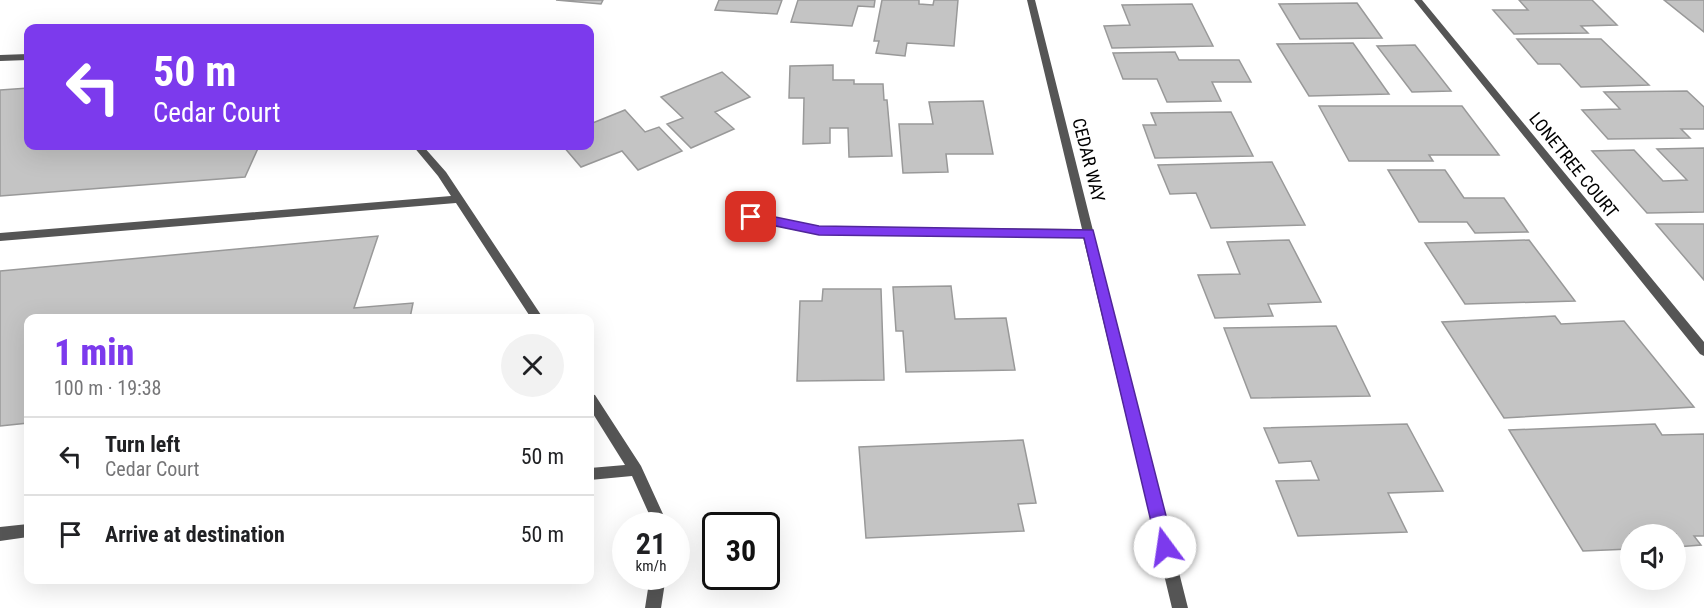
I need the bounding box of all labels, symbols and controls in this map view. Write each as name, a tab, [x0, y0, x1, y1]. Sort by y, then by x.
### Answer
text: 50 m	[153, 47, 236, 96]
icon: left	[54, 48, 132, 126]
text: Cedar Court	[153, 97, 281, 129]
street label: LONETREE COURT	[1525, 108, 1623, 222]
street label: CEDAR WAY	[1068, 116, 1110, 205]
pin	[725, 191, 776, 242]
icon: arrive	[734, 200, 767, 233]
text: 1 min	[54, 332, 134, 374]
button: close	[501, 334, 564, 397]
text: 100 m · 19:38	[54, 376, 161, 400]
text: Turn left	[105, 432, 180, 457]
icon: left	[54, 440, 87, 473]
text: 50 m	[521, 444, 564, 469]
text: Cedar Court	[105, 457, 199, 481]
speed limit sign: 30	[702, 512, 780, 590]
position arrow	[1133, 515, 1197, 579]
icon: arrive	[54, 518, 87, 551]
text: Arrive at destination	[105, 522, 285, 547]
text: 50 m	[521, 522, 564, 547]
map controls	[1620, 524, 1686, 590]
button: sound	[1620, 524, 1686, 590]
text: 21	[636, 526, 666, 561]
text: km/h	[636, 557, 666, 575]

